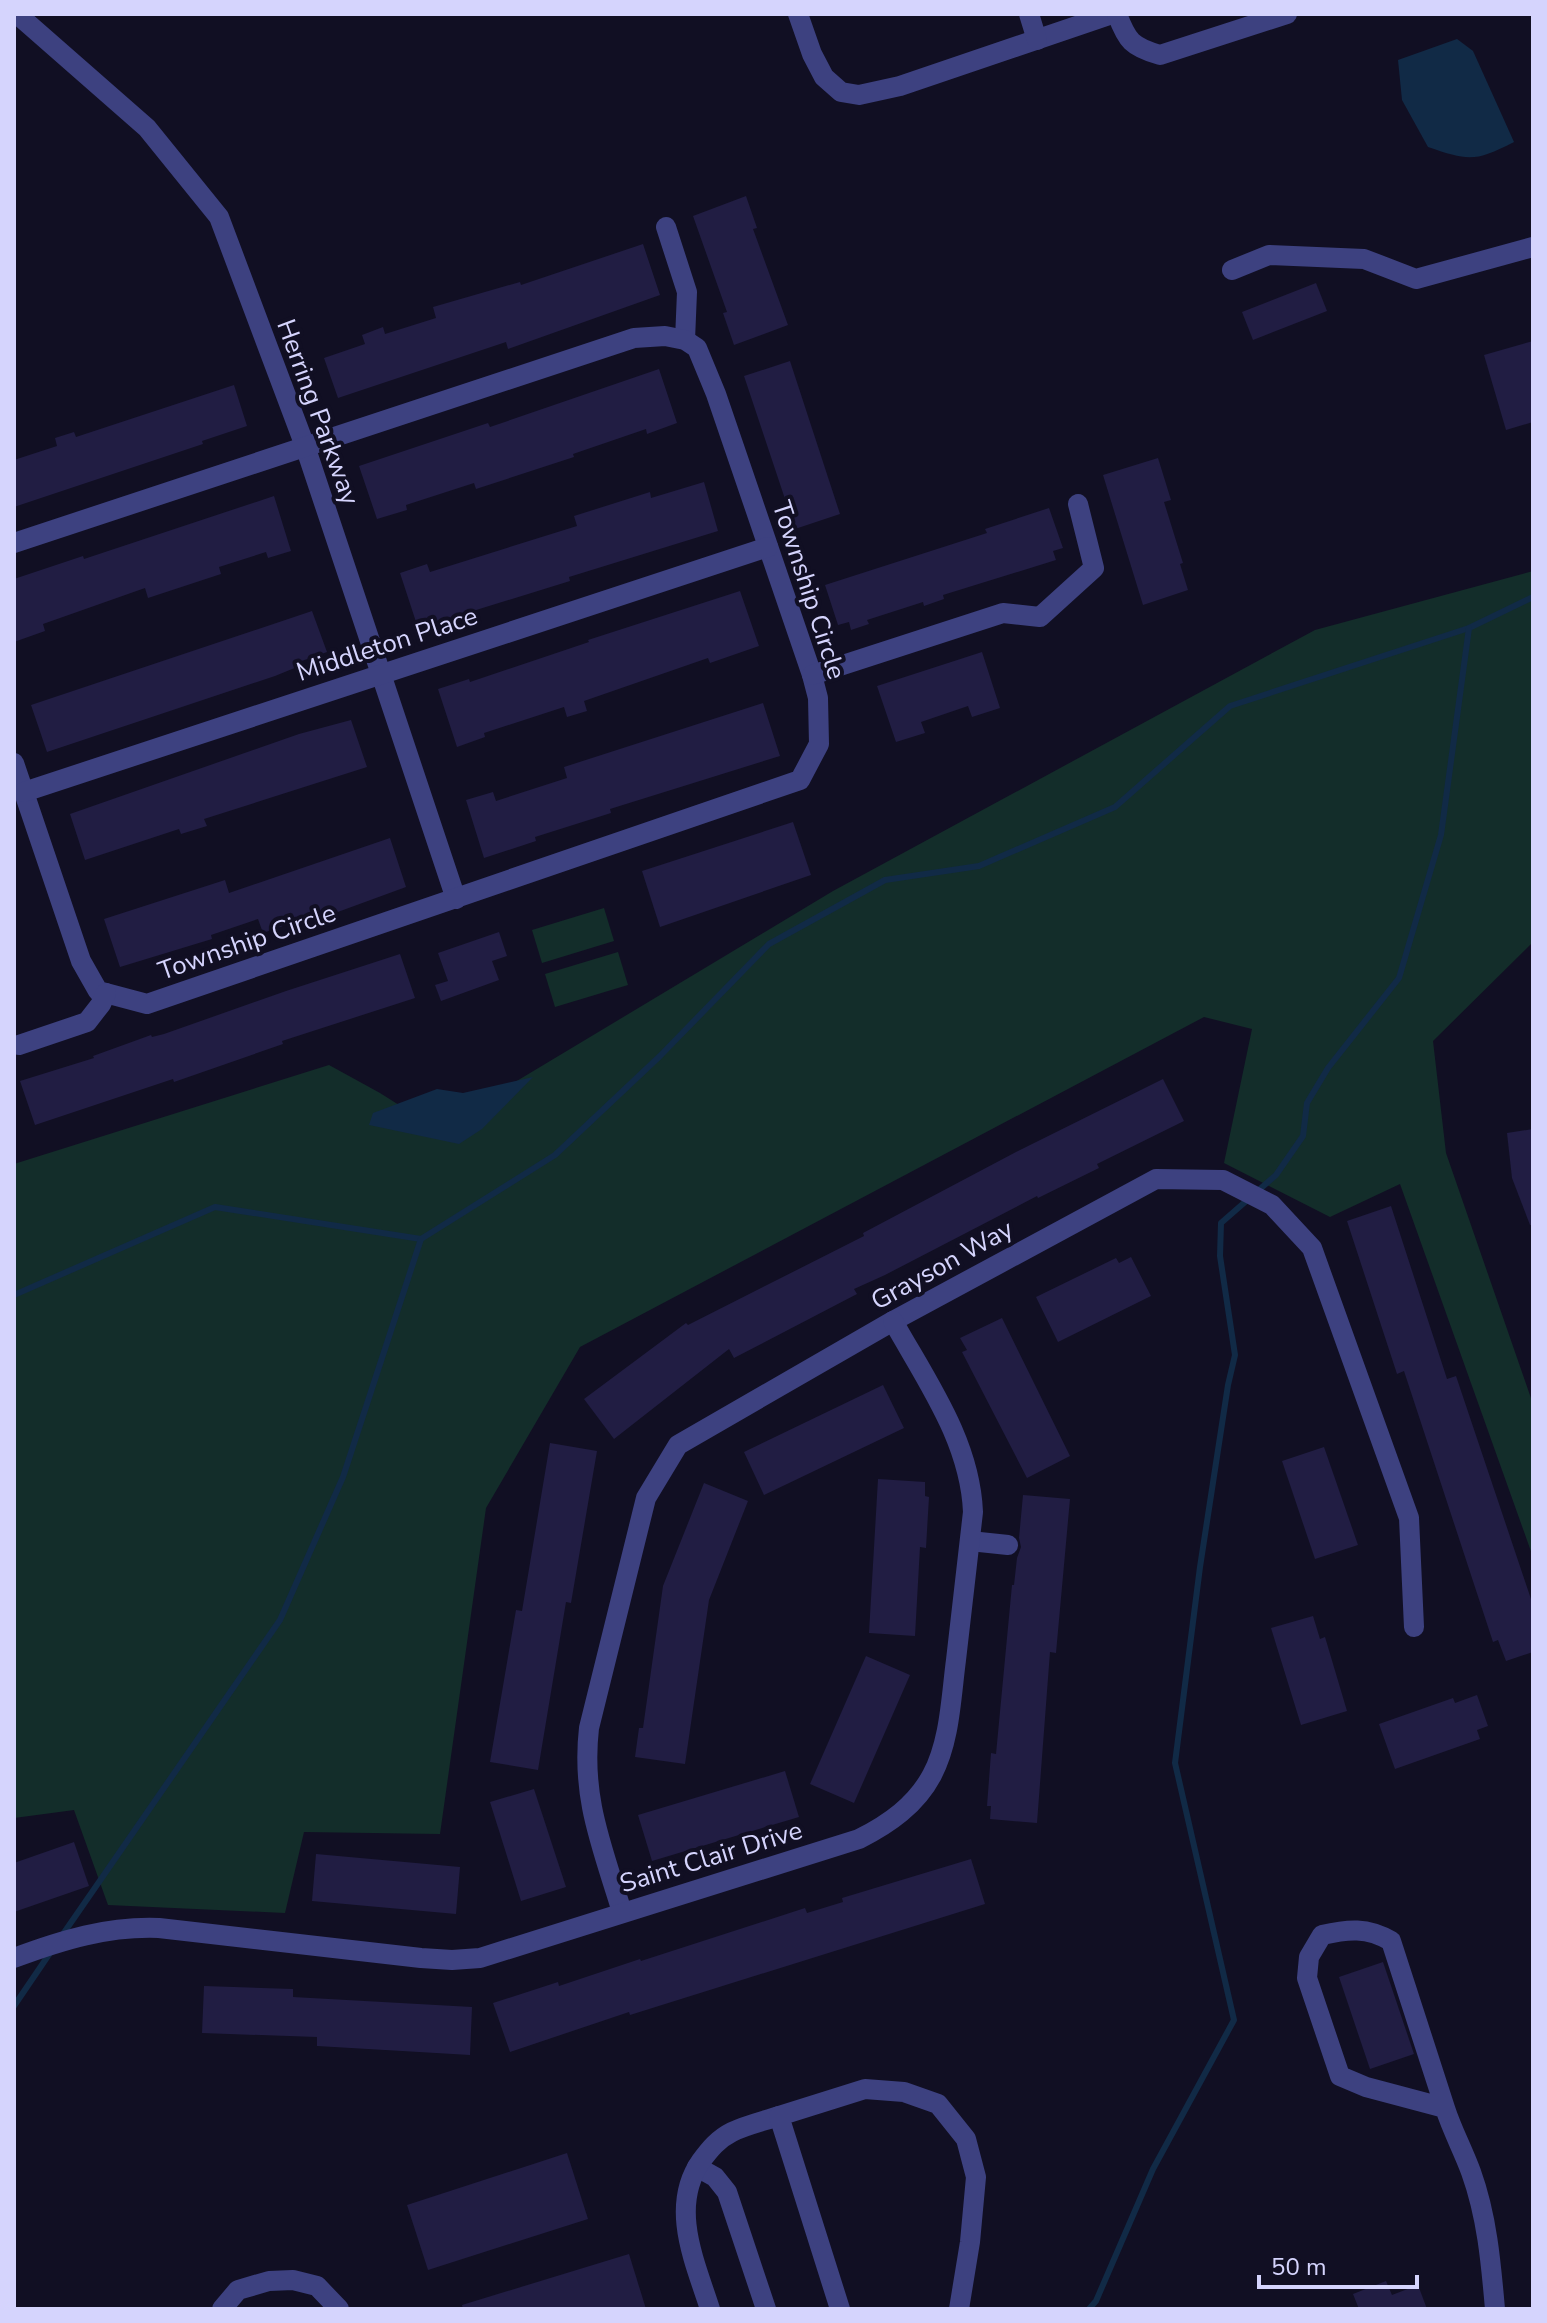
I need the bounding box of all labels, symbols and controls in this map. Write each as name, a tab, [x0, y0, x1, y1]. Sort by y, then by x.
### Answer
street label: Herring Parkway	[268, 314, 368, 510]
street label: Township Circle	[764, 496, 854, 684]
street label: Middleton Place	[292, 598, 482, 690]
street label: Township Circle	[153, 895, 341, 989]
street label: Grayson Way	[865, 1211, 1020, 1318]
street label: Saint Clair Drive	[616, 1813, 806, 1901]
scale bar	[1259, 2239, 1417, 2289]
text: 50 m	[1271, 2251, 1327, 2283]

